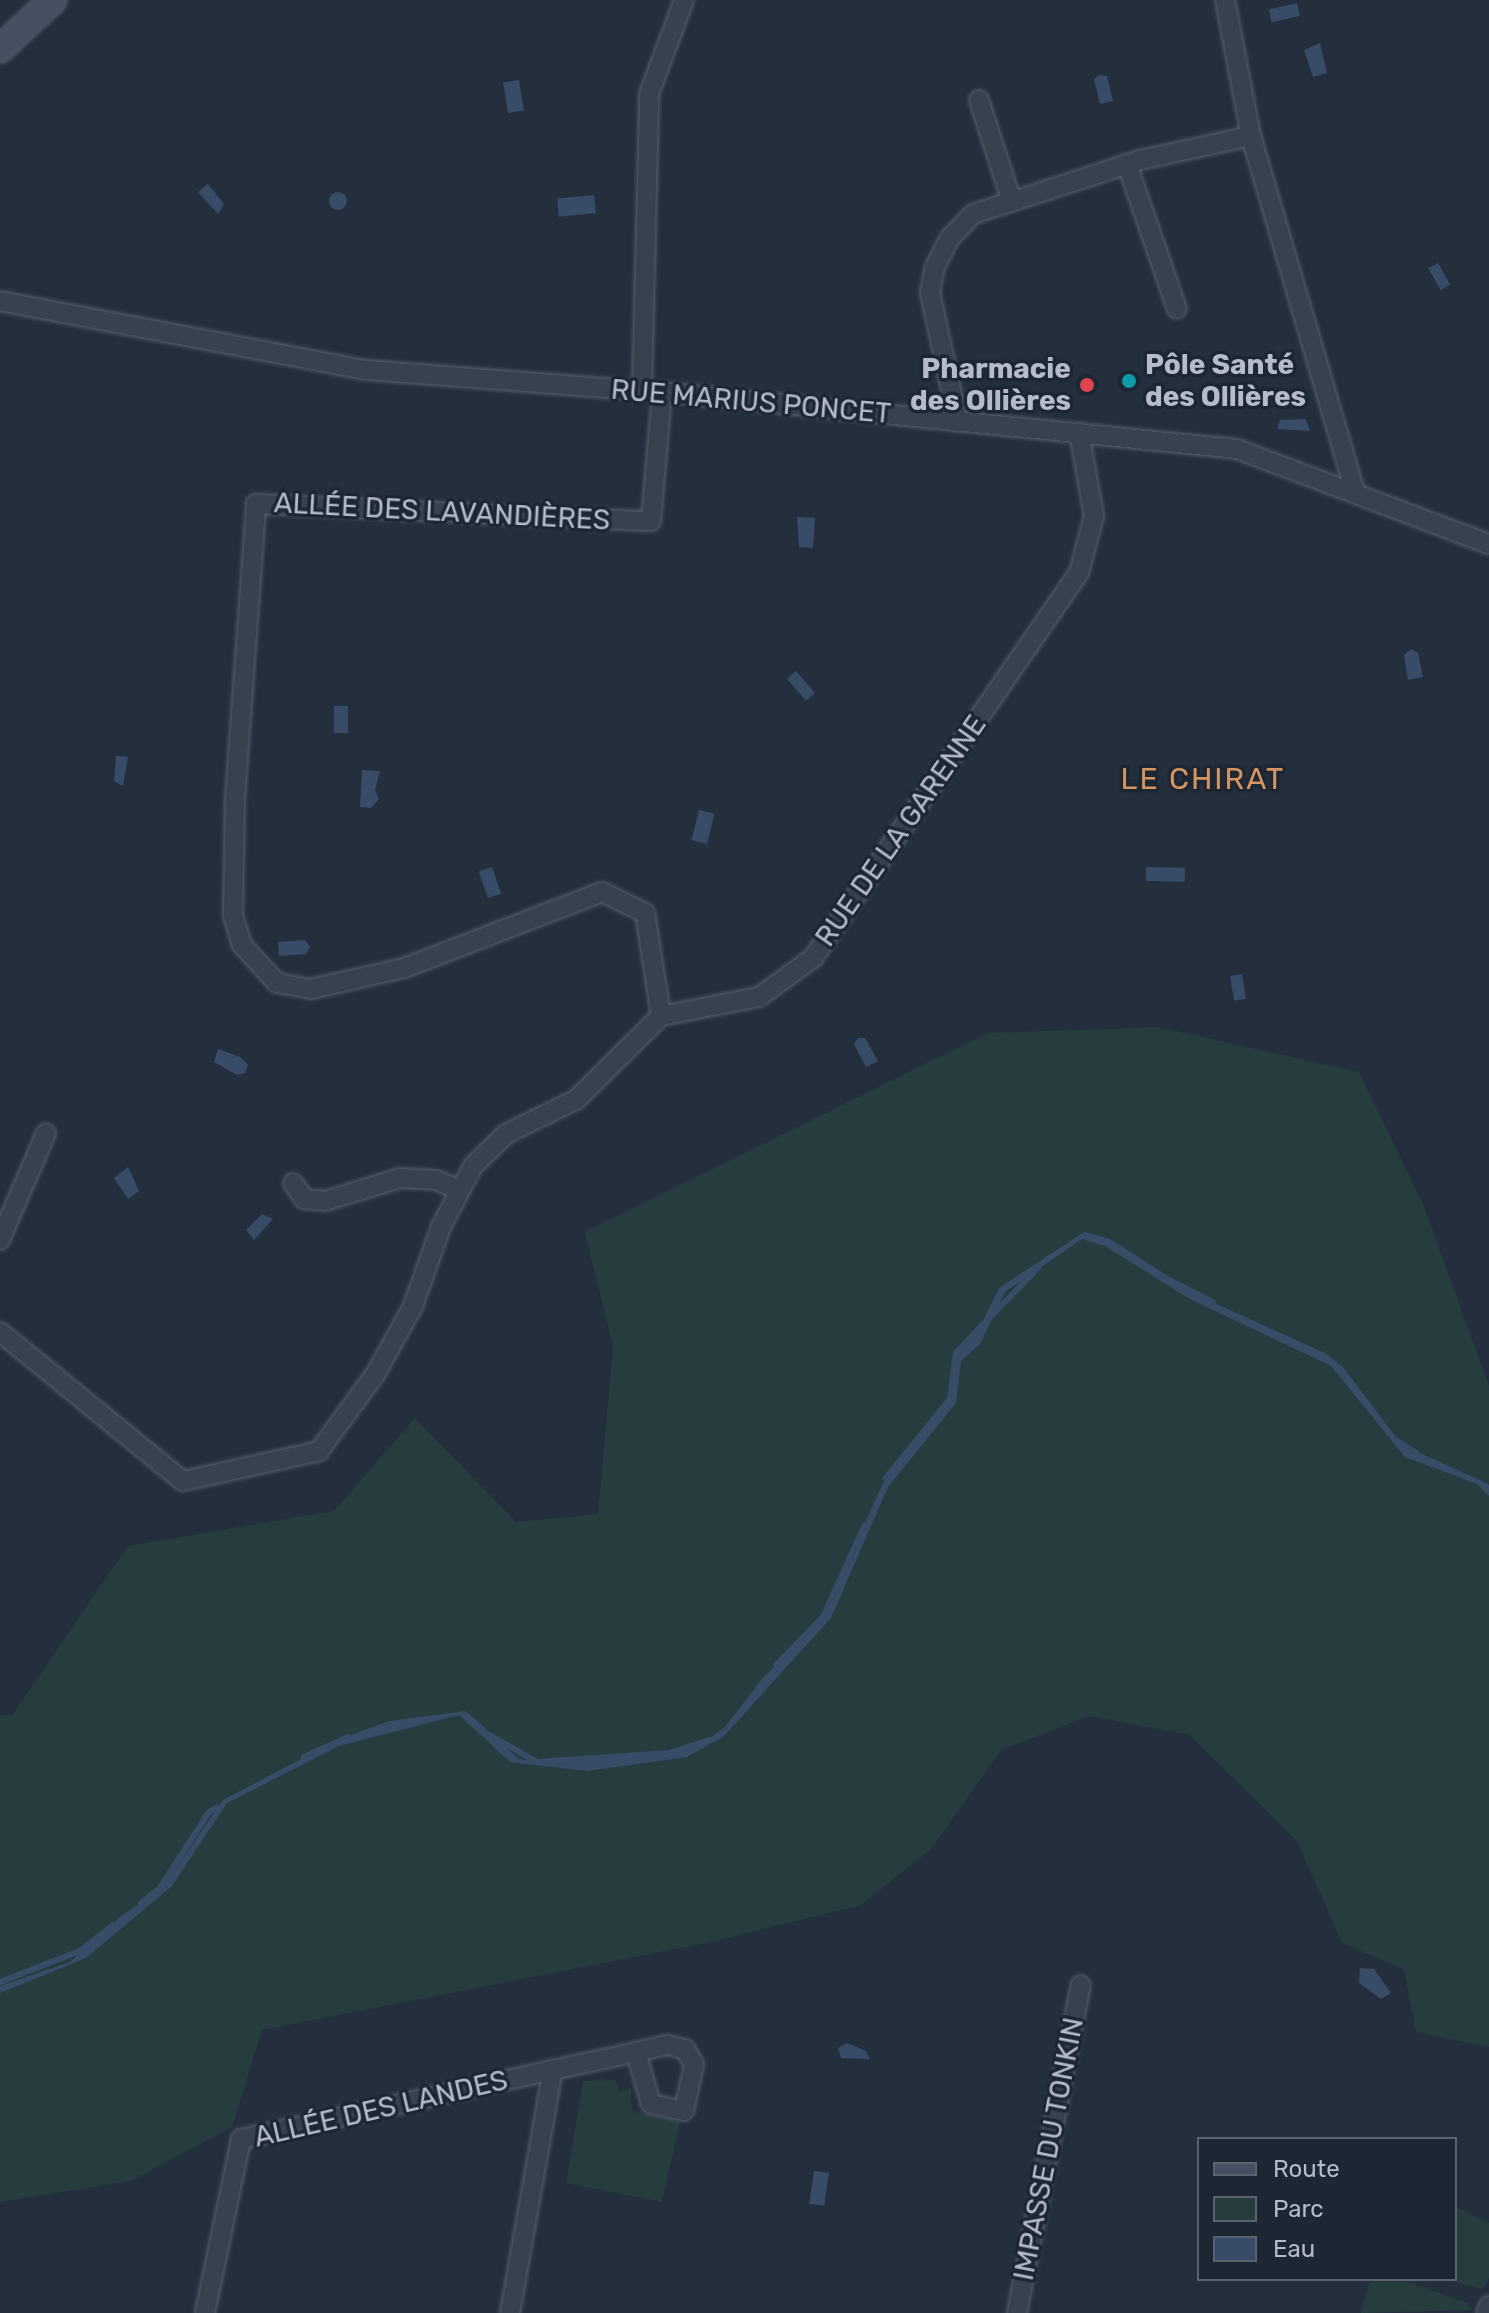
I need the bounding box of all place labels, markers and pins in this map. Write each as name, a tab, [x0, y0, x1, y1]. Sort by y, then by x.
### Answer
place label: Pôle Santé des Ollières	[1145, 348, 1306, 414]
place label: Pharmacie des Ollières	[910, 352, 1071, 418]
marker: Pôle Santé des Ollières	[1120, 372, 1138, 390]
marker: Pharmacie des Ollières	[1078, 376, 1096, 394]

